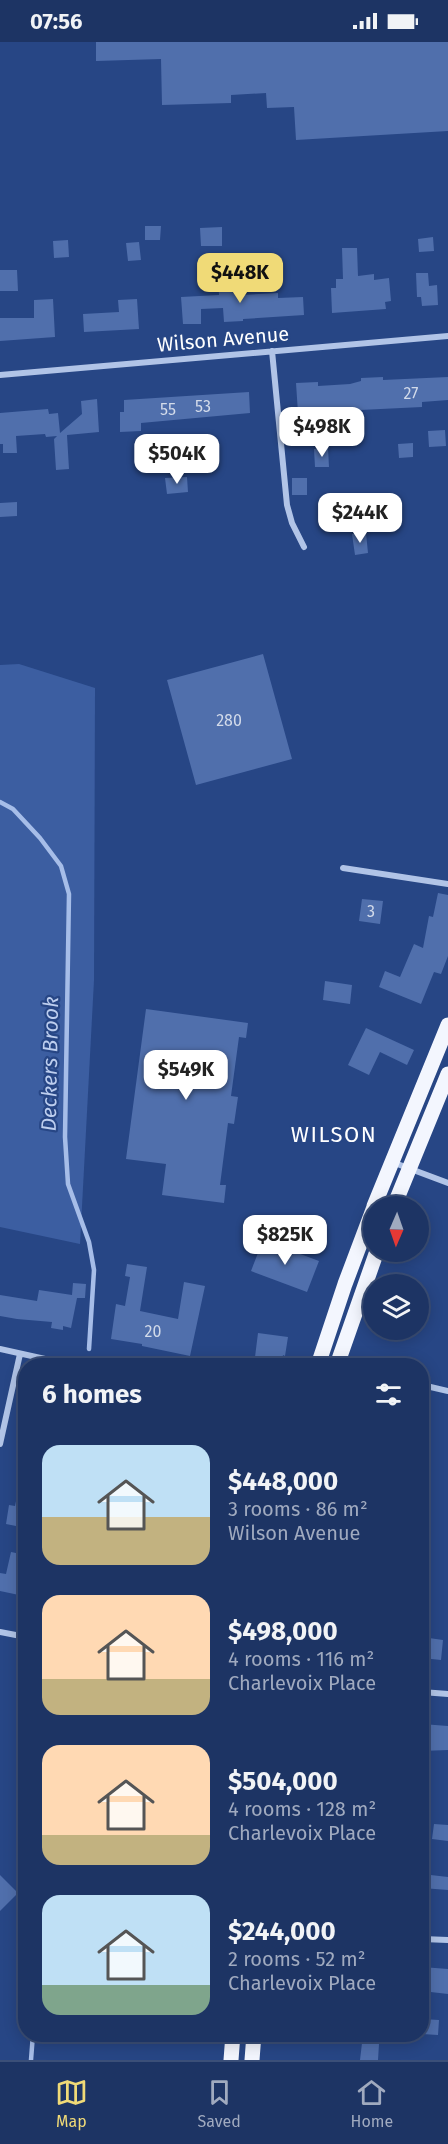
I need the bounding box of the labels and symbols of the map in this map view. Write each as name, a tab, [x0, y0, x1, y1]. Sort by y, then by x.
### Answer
pin: $448K	[198, 253, 282, 304]
street label: Wilson Avenue	[156, 321, 290, 357]
house number: 27	[404, 384, 418, 403]
house number: 53	[195, 397, 211, 416]
house number: 55	[160, 400, 176, 419]
pin: $498K	[280, 407, 364, 458]
pin: $504K	[135, 434, 219, 485]
pin: $244K	[318, 493, 402, 544]
house number: 280	[216, 711, 242, 730]
house number: 3	[367, 902, 375, 921]
water label: Deckers Brook	[36, 996, 64, 1132]
pin: $549K	[144, 1050, 228, 1101]
district label: WILSON	[291, 1121, 377, 1148]
north arrow	[363, 1196, 429, 1262]
pin: $825K	[243, 1215, 327, 1266]
house number: 20	[145, 1322, 161, 1341]

